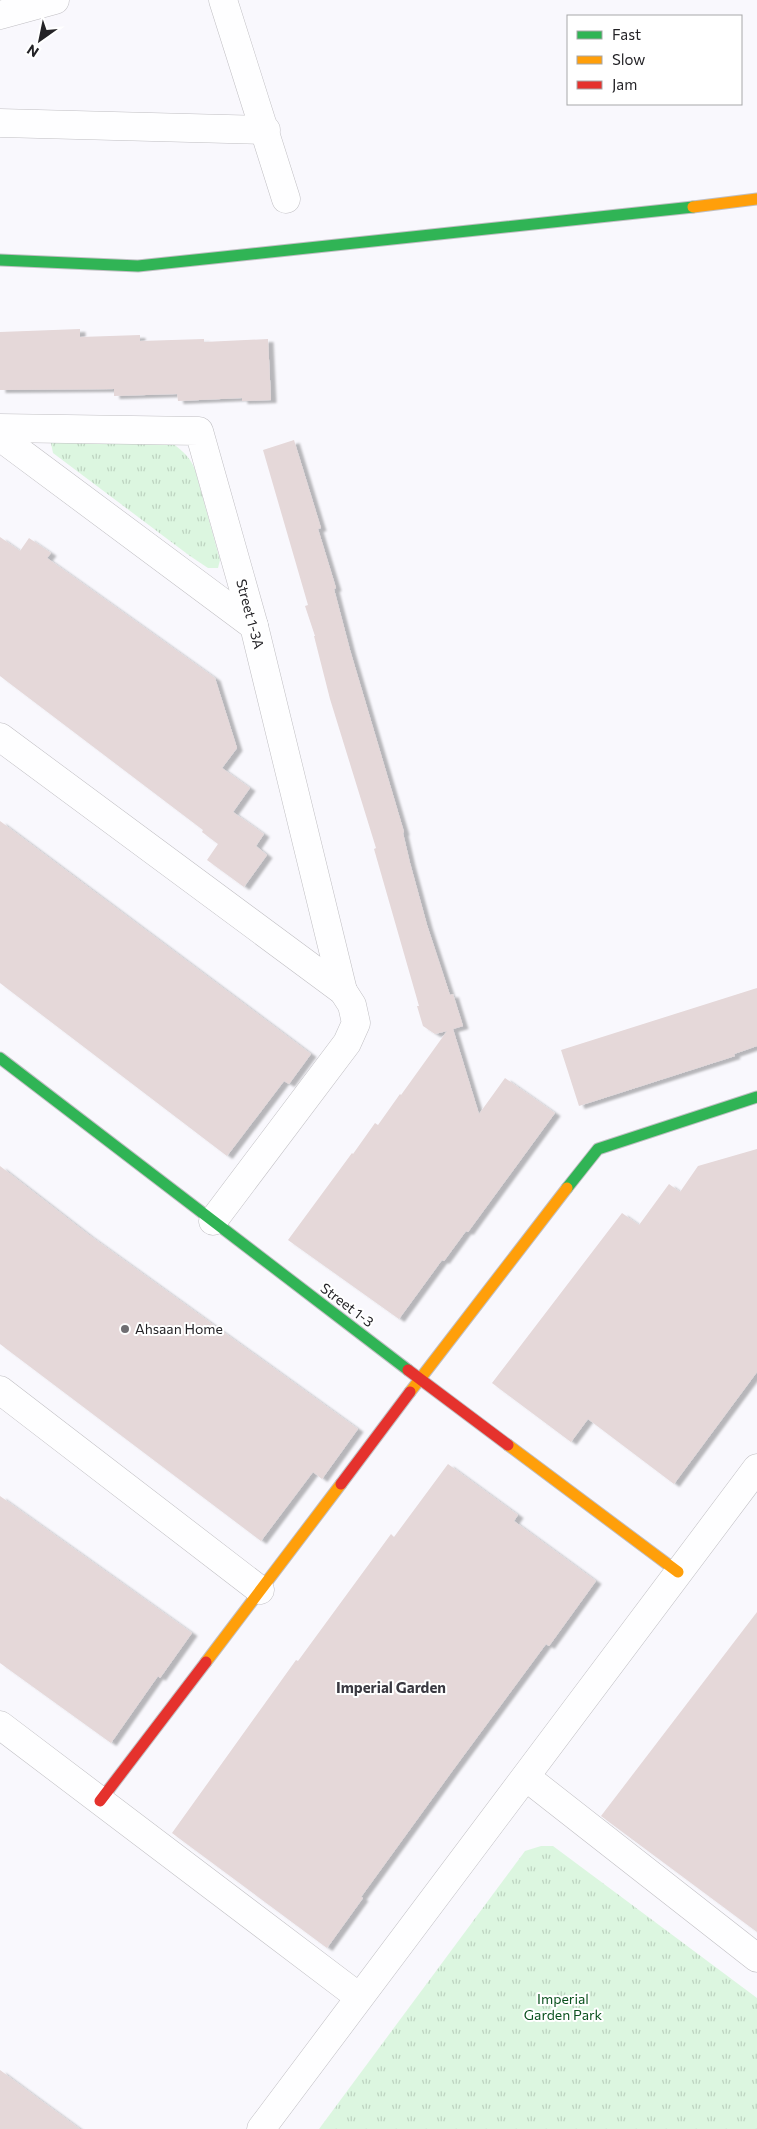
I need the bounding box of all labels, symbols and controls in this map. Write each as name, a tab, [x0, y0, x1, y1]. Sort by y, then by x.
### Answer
north arrow	[15, 15, 65, 65]
legend	[567, 15, 742, 105]
text: Fast	[612, 25, 641, 43]
text: N	[24, 41, 42, 61]
text: Slow	[612, 50, 645, 68]
text: Jam	[612, 75, 637, 93]
street label: Street 1-3A	[233, 577, 268, 651]
street label: Street 1-3	[317, 1279, 377, 1330]
place label: Ahsaan Home	[135, 1320, 223, 1337]
marker: Ahsaan Home	[119, 1323, 131, 1335]
district label: Imperial Garden	[336, 1678, 446, 1696]
park label: Imperial Garden Park	[524, 1990, 603, 2023]

